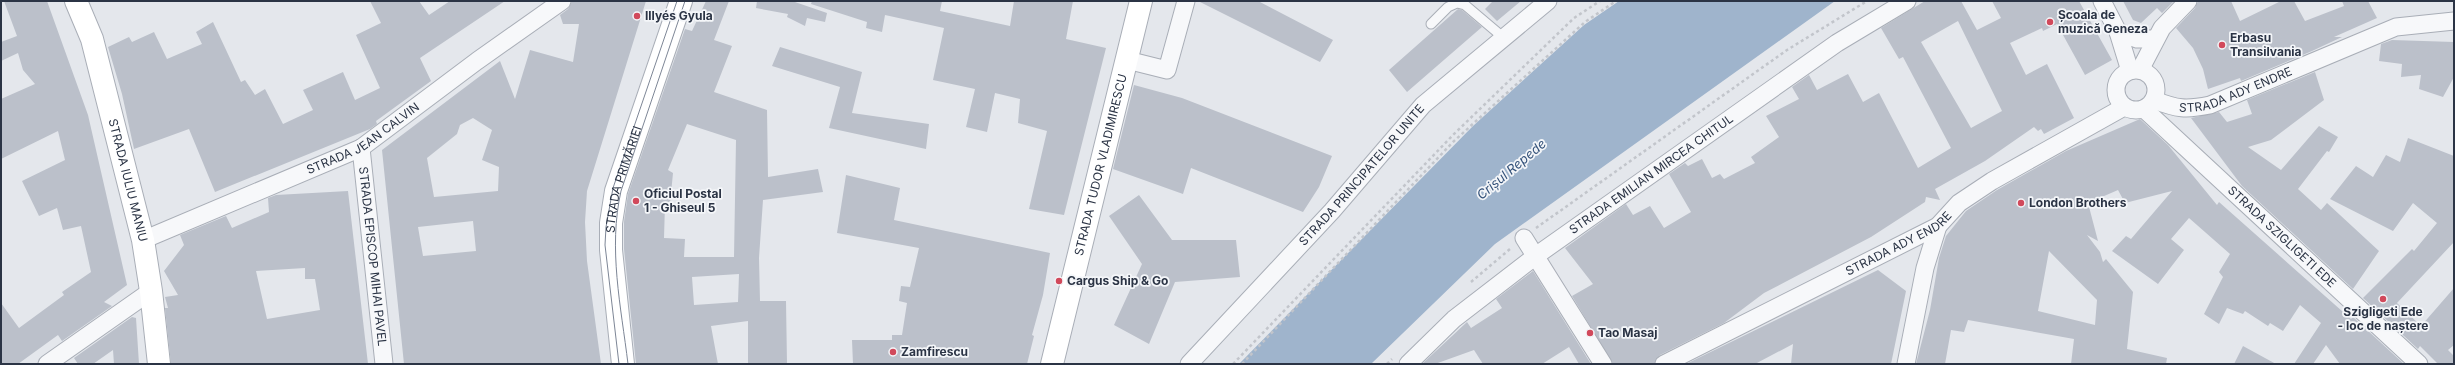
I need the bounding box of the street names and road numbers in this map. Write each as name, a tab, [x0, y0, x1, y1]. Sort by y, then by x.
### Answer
street label: STRADA ADY ENDRE	[2179, 63, 2294, 115]
street label: STRADA TUDOR VLADIMIRESCU	[1071, 72, 1130, 257]
street label: STRADA JEAN CALVIN	[304, 99, 422, 177]
street label: STRADA PRINCIPATELOR UNITE	[1295, 101, 1427, 249]
street label: STRADA EMILIAN MIRCEA CHITUL	[1566, 111, 1736, 237]
street label: STRADA IULIU MANIU	[106, 117, 151, 243]
street label: STRADA PRIMĂRIEI	[603, 124, 645, 233]
street label: STRADA EPISCOP MIHAI PAVEL	[356, 166, 390, 347]
street label: STRADA SZIGLIGETI EDE	[2225, 183, 2340, 290]
street label: STRADA ADY ENDRE	[1843, 208, 1955, 278]

